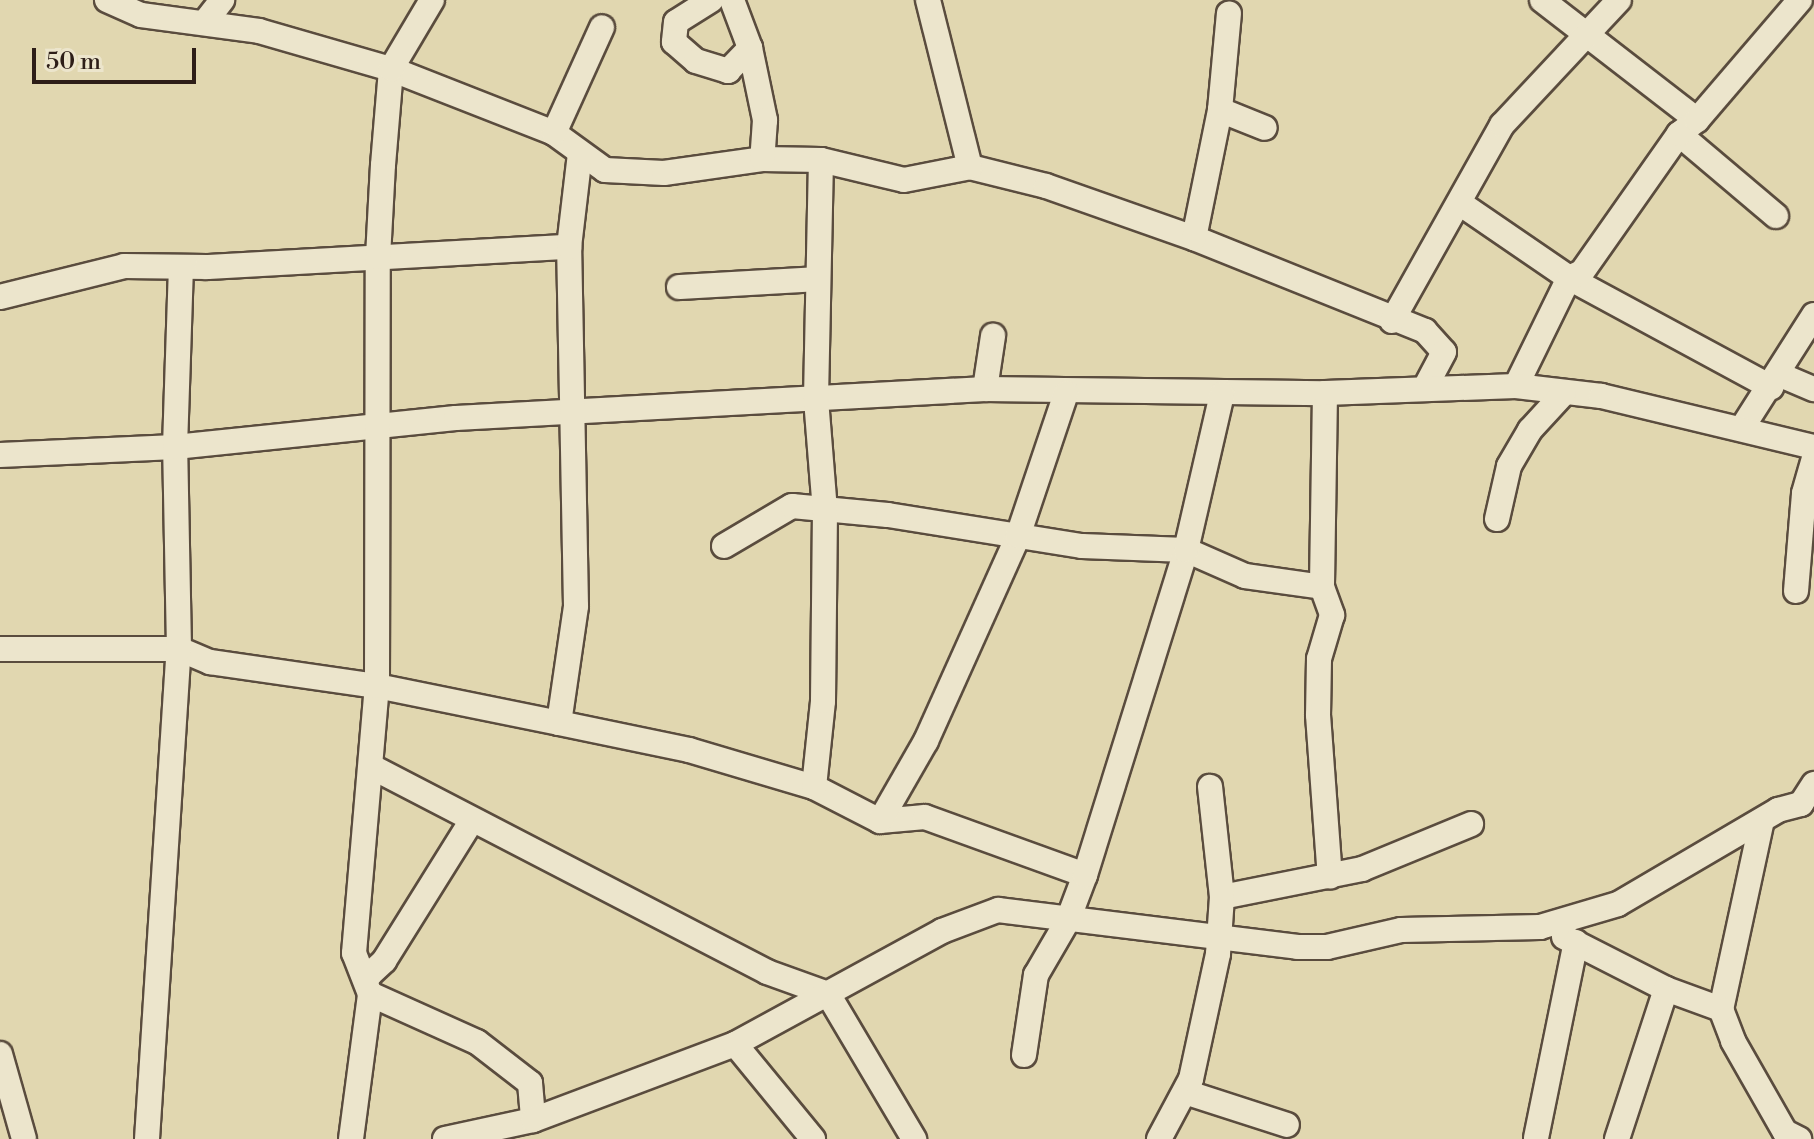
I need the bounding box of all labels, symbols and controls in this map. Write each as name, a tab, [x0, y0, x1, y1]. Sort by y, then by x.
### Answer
scale bar	[36, 32, 200, 82]
text: 50 m	[46, 47, 101, 77]

